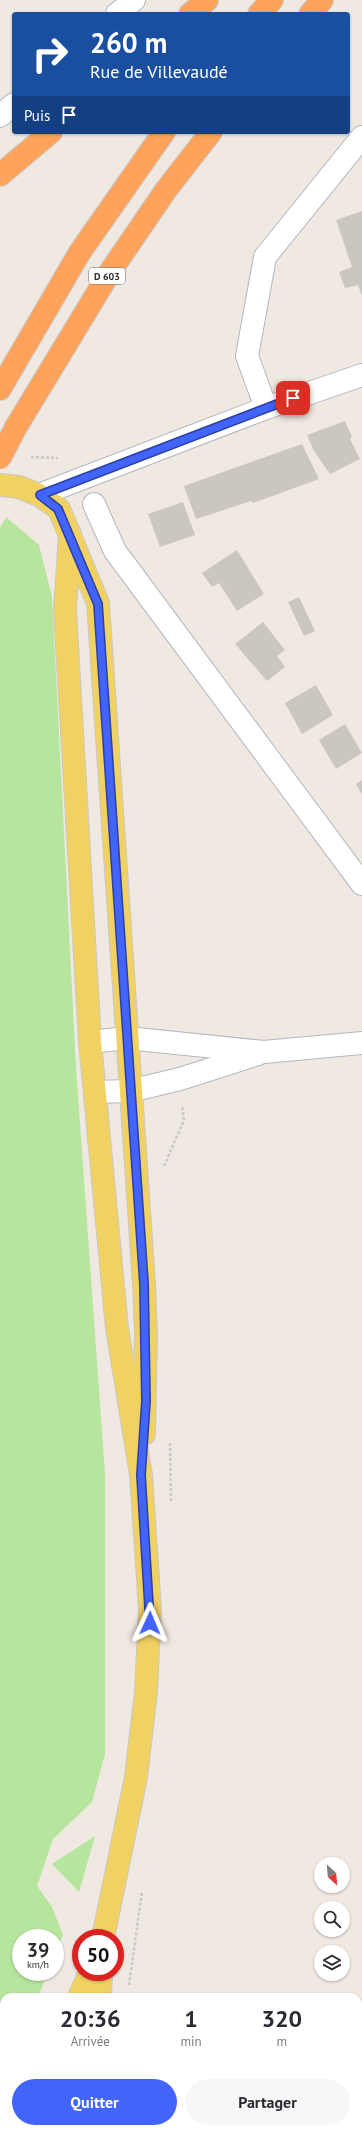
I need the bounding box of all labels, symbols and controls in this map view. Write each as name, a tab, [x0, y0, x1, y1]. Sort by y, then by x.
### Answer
text: 260 m	[90, 24, 167, 61]
icon: right	[24, 28, 76, 80]
text: Rue de Villevaudé	[90, 60, 228, 83]
icon: arrive	[58, 104, 80, 126]
text: Puis	[24, 106, 50, 125]
road number: D 603	[89, 268, 125, 284]
pin	[276, 381, 310, 415]
icon: arrive	[282, 387, 304, 409]
position arrow	[129, 1602, 171, 1644]
north arrow	[314, 1857, 350, 1893]
map controls	[314, 1857, 350, 1981]
button: search	[314, 1901, 350, 1937]
speed limit sign: 50	[72, 1929, 124, 1981]
text: 39	[27, 1937, 49, 1963]
button: layers	[314, 1945, 350, 1981]
text: km/h	[27, 1958, 49, 1971]
text: 20:36	[60, 2003, 121, 2034]
text: 1	[184, 2003, 198, 2034]
text: 320	[261, 2003, 302, 2034]
text: Arrivée	[71, 2033, 110, 2050]
text: min	[180, 2033, 202, 2050]
text: m	[277, 2033, 287, 2050]
button: Quitter	[12, 2079, 177, 2125]
button: Partager	[185, 2079, 350, 2125]

